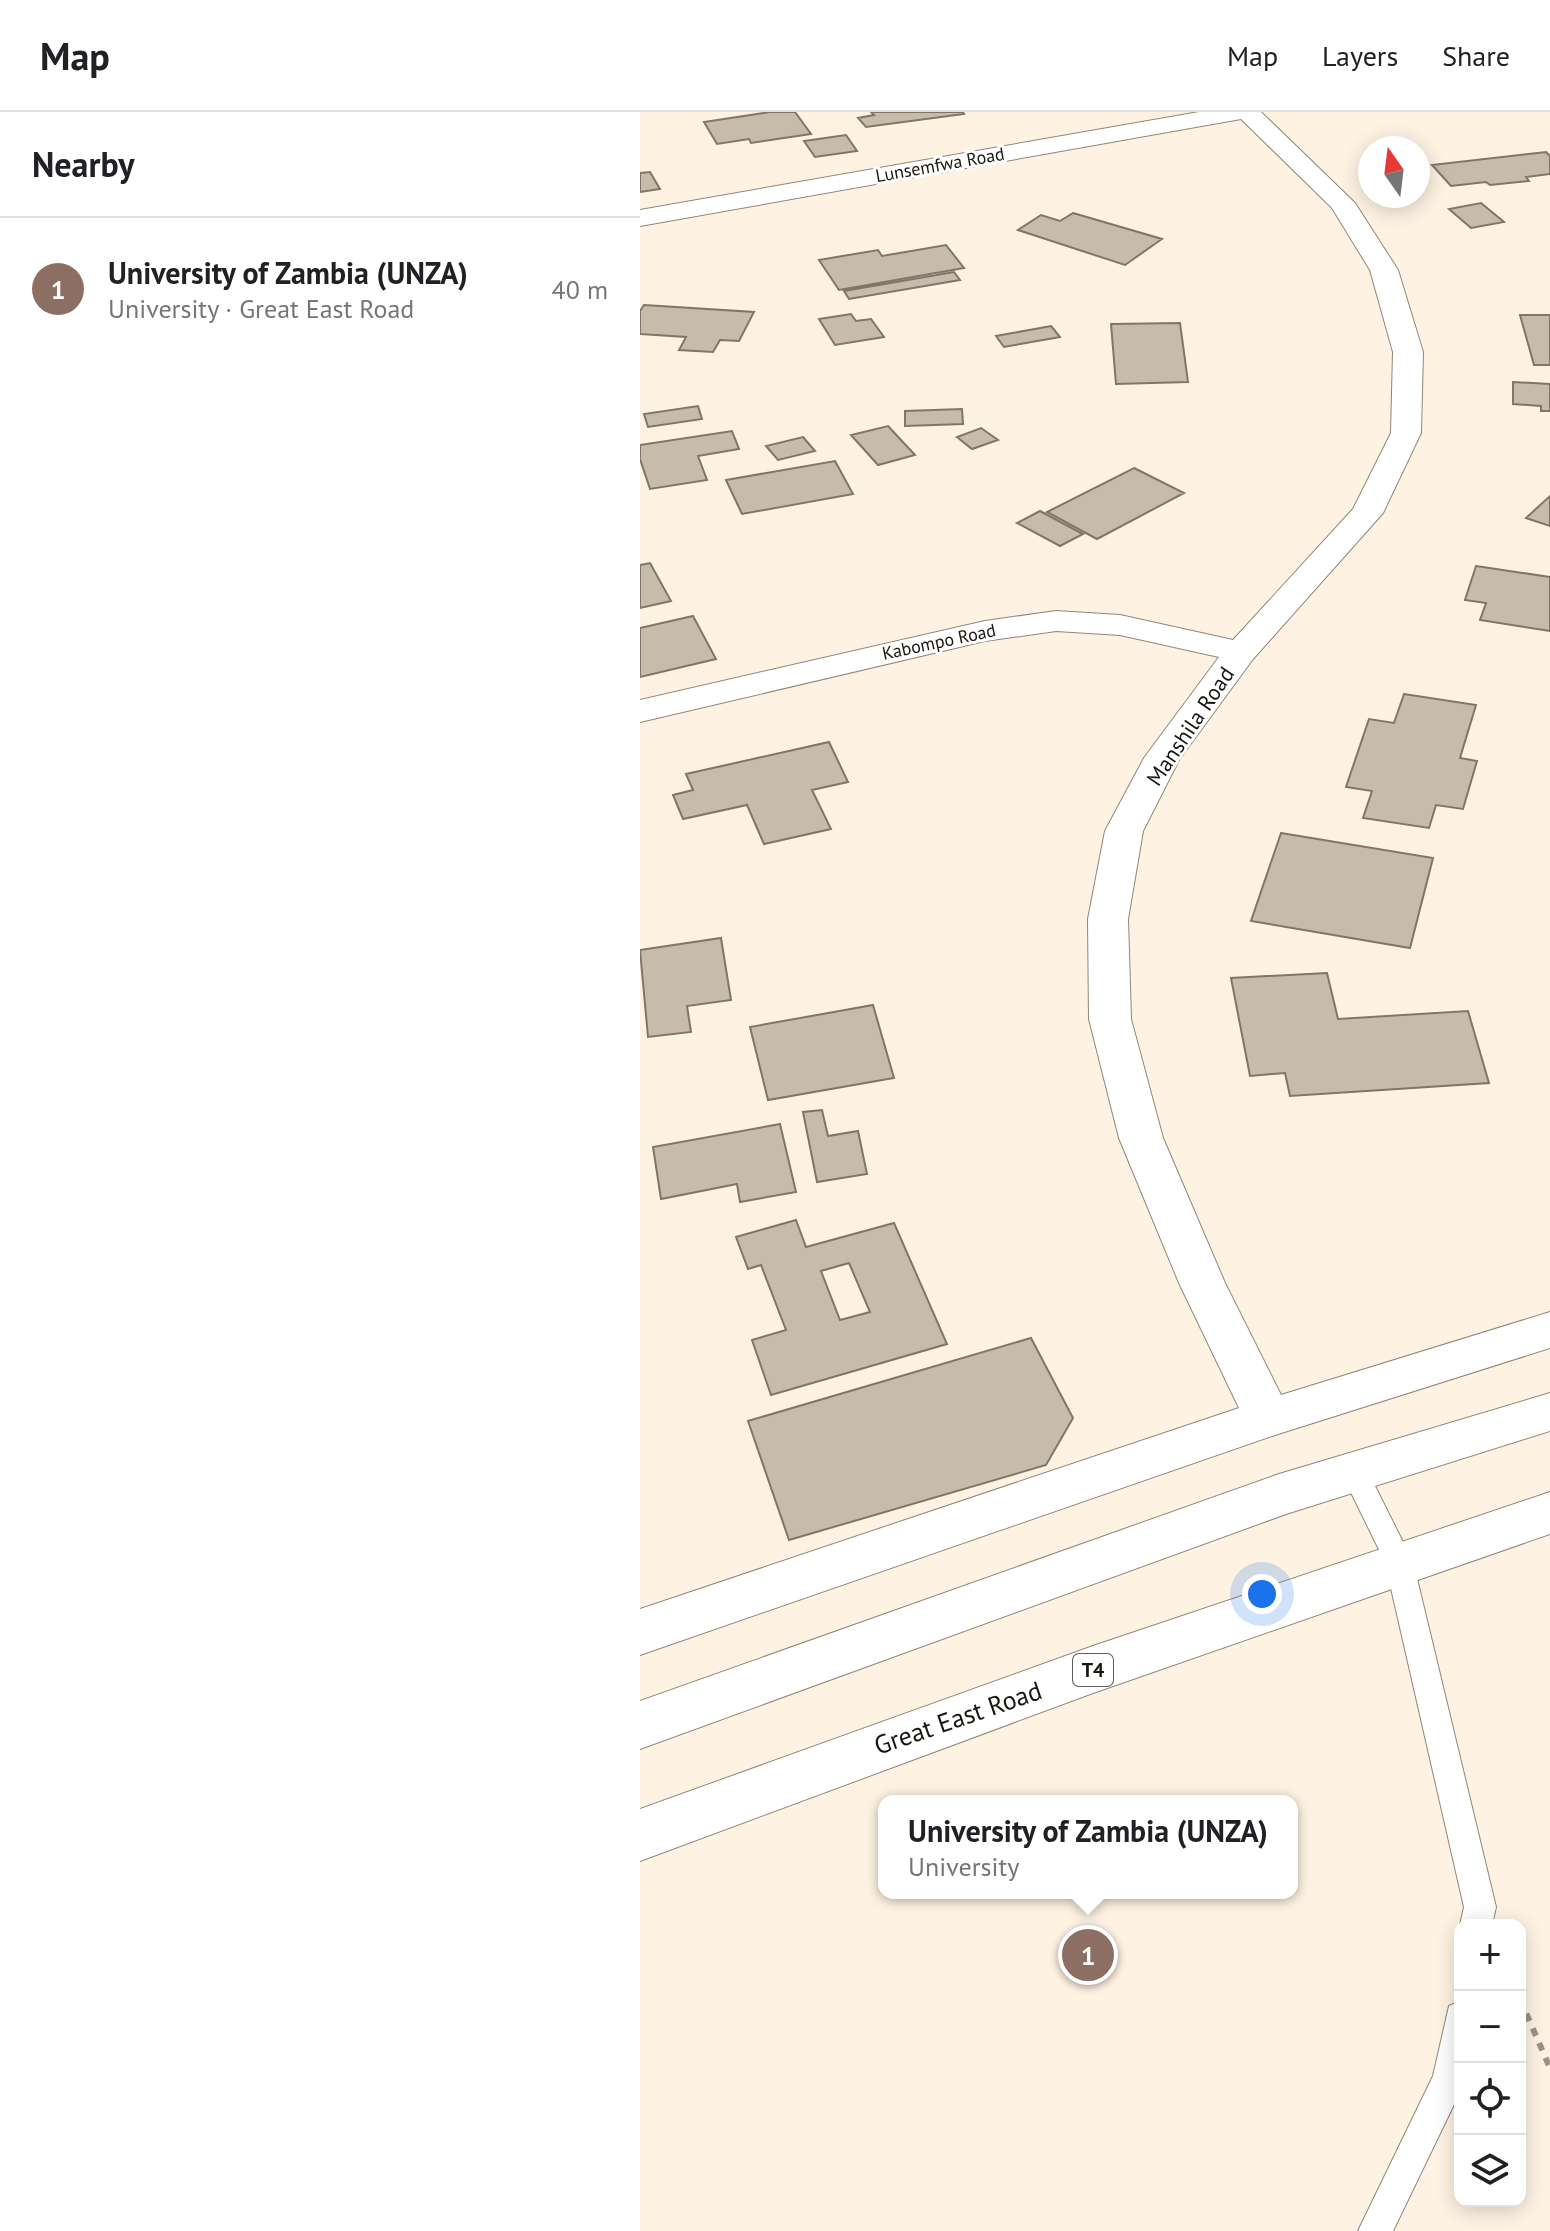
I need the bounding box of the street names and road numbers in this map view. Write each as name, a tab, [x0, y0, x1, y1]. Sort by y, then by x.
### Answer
street label: Lunsemfwa Road	[874, 142, 1006, 187]
street label: Kabompo Road	[880, 618, 998, 665]
street label: Manshila Road	[1140, 661, 1240, 791]
road number: T4	[1073, 1654, 1113, 1686]
street label: Great East Road	[870, 1673, 1046, 1762]

